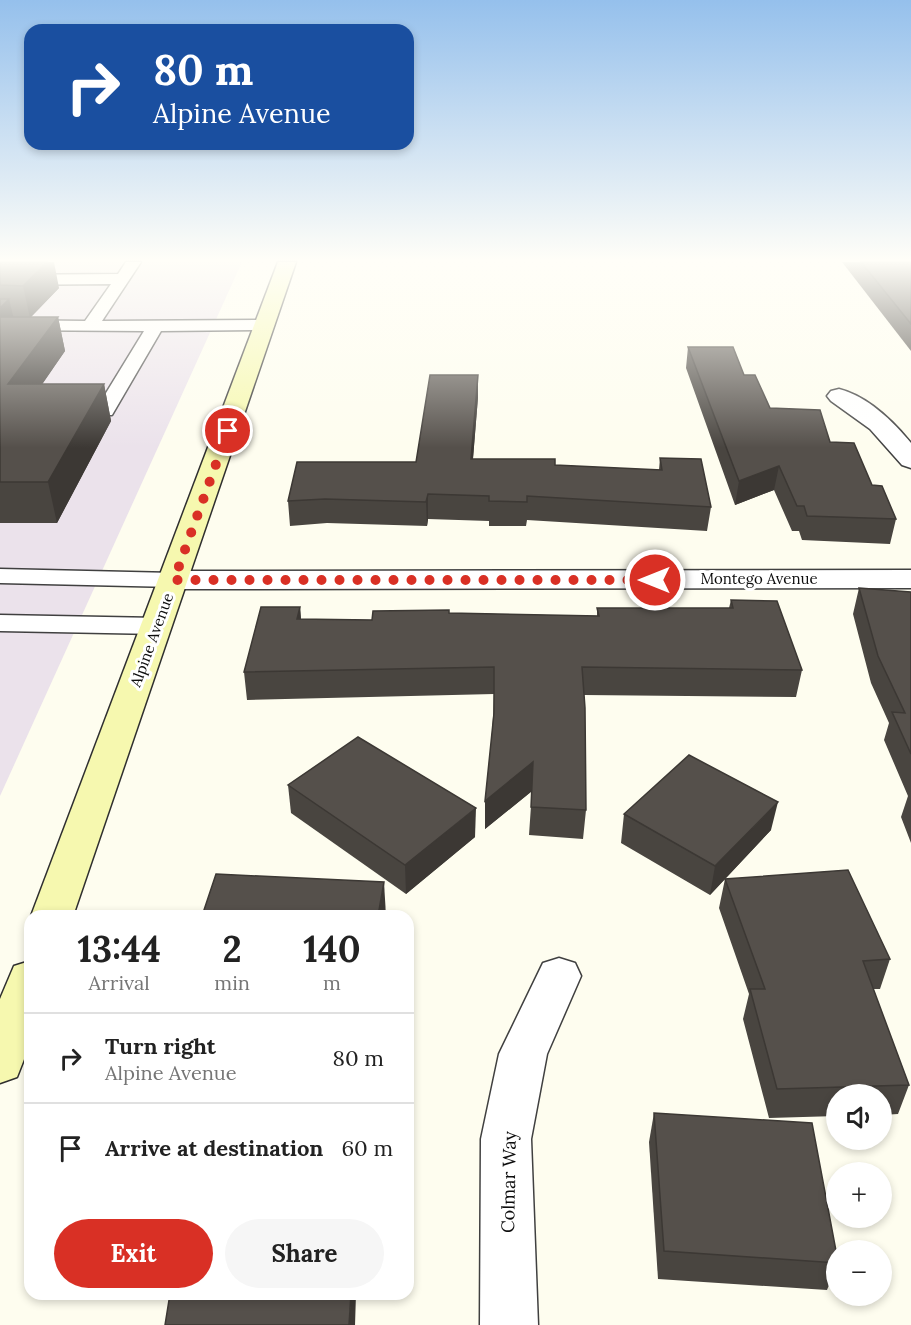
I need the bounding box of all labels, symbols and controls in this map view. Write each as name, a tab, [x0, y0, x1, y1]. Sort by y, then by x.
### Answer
text: 80 m	[153, 43, 253, 97]
icon: right	[54, 48, 132, 126]
text: Alpine Avenue	[153, 96, 331, 130]
pin	[202, 405, 253, 456]
icon: arrive	[211, 414, 244, 447]
position arrow	[623, 548, 687, 612]
street label: Montego Avenue	[700, 569, 818, 588]
street label: Alpine Avenue	[125, 590, 177, 690]
text: 13:44	[77, 926, 161, 972]
text: 2	[223, 926, 242, 972]
text: 140	[303, 926, 361, 972]
text: Arrival	[89, 970, 150, 995]
text: min	[214, 970, 250, 995]
text: m	[323, 970, 341, 995]
text: Turn right	[105, 1032, 216, 1060]
icon: right	[54, 1042, 87, 1075]
text: 80 m	[333, 1044, 384, 1072]
text: Alpine Avenue	[105, 1060, 237, 1085]
map controls	[826, 1084, 892, 1306]
button: sound	[826, 1084, 892, 1150]
street label: Colmar Way	[496, 1130, 521, 1233]
icon: arrive	[54, 1132, 87, 1165]
text: Arrive at destination	[105, 1134, 323, 1162]
text: 60 m	[341, 1134, 393, 1162]
button: +	[826, 1162, 892, 1228]
button: Exit	[54, 1219, 213, 1288]
button: Share	[225, 1219, 384, 1288]
button: −	[826, 1240, 892, 1306]

